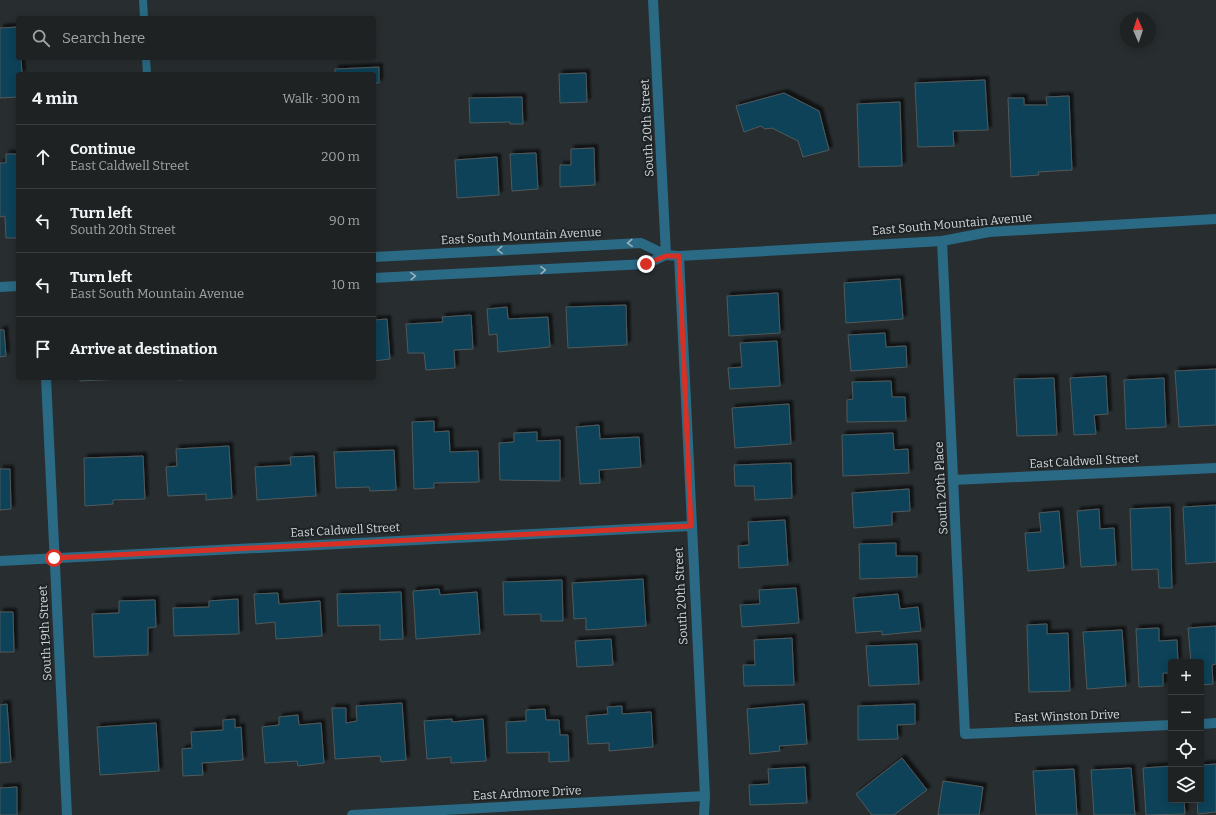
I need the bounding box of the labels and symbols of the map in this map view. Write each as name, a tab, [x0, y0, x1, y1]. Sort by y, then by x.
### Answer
north arrow	[1120, 12, 1156, 48]
street label: South 20th Street	[637, 78, 657, 177]
street label: East South Mountain Avenue	[871, 210, 1033, 238]
street label: East South Mountain Avenue	[440, 225, 602, 247]
one-way arrow	[627, 239, 633, 248]
one-way arrow	[497, 246, 503, 254]
route end	[637, 255, 655, 273]
one-way arrow	[540, 265, 546, 274]
one-way arrow	[410, 272, 416, 281]
street label: South 20th Place	[932, 441, 950, 535]
street label: East Caldwell Street	[1029, 451, 1140, 471]
street label: East Caldwell Street	[290, 520, 401, 540]
street label: South 20th Street	[671, 546, 691, 645]
route start	[45, 549, 63, 567]
street label: South 19th Street	[35, 584, 54, 681]
street label: East Winston Drive	[1014, 707, 1120, 725]
street label: East Ardmore Drive	[472, 783, 582, 803]

